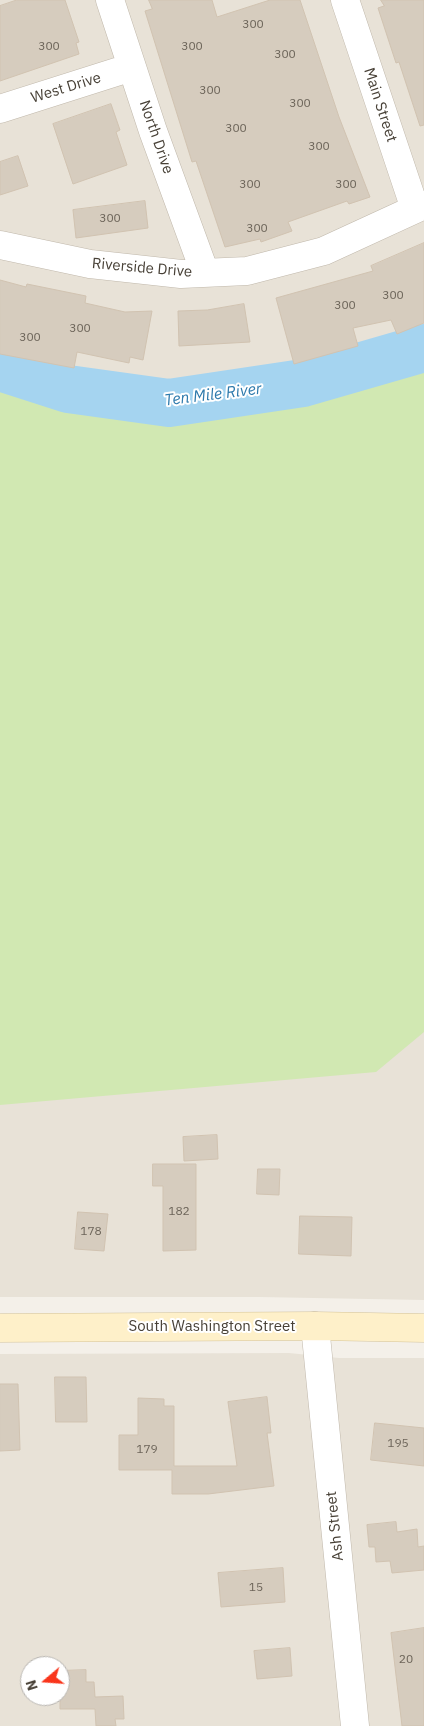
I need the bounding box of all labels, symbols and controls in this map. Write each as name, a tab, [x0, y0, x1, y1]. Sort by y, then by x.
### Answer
house number: 300	[242, 18, 264, 32]
house number: 300	[38, 40, 60, 54]
house number: 300	[181, 40, 203, 54]
house number: 300	[274, 48, 296, 62]
street label: Main Street	[360, 66, 400, 144]
street label: West Drive	[29, 69, 103, 107]
house number: 300	[199, 84, 221, 98]
house number: 300	[289, 97, 311, 111]
street label: North Drive	[135, 98, 177, 176]
house number: 300	[225, 122, 247, 136]
house number: 300	[308, 140, 330, 154]
house number: 300	[239, 178, 261, 192]
house number: 300	[335, 178, 357, 192]
house number: 300	[99, 212, 121, 226]
house number: 300	[246, 222, 268, 236]
street label: Riverside Drive	[91, 255, 193, 281]
house number: 300	[382, 289, 404, 303]
house number: 300	[334, 299, 356, 313]
house number: 300	[69, 322, 91, 336]
house number: 300	[19, 331, 41, 345]
water label: Ten Mile River	[163, 380, 263, 410]
house number: 182	[168, 1205, 190, 1219]
house number: 178	[80, 1225, 102, 1239]
street label: South Washington Street	[128, 1318, 296, 1336]
house number: 195	[387, 1437, 409, 1451]
house number: 179	[136, 1443, 158, 1457]
street label: Ash Street	[322, 1490, 348, 1562]
house number: 15	[249, 1581, 263, 1595]
house number: 20	[399, 1653, 413, 1667]
north arrow	[20, 1656, 70, 1706]
text: N	[22, 1678, 42, 1693]

